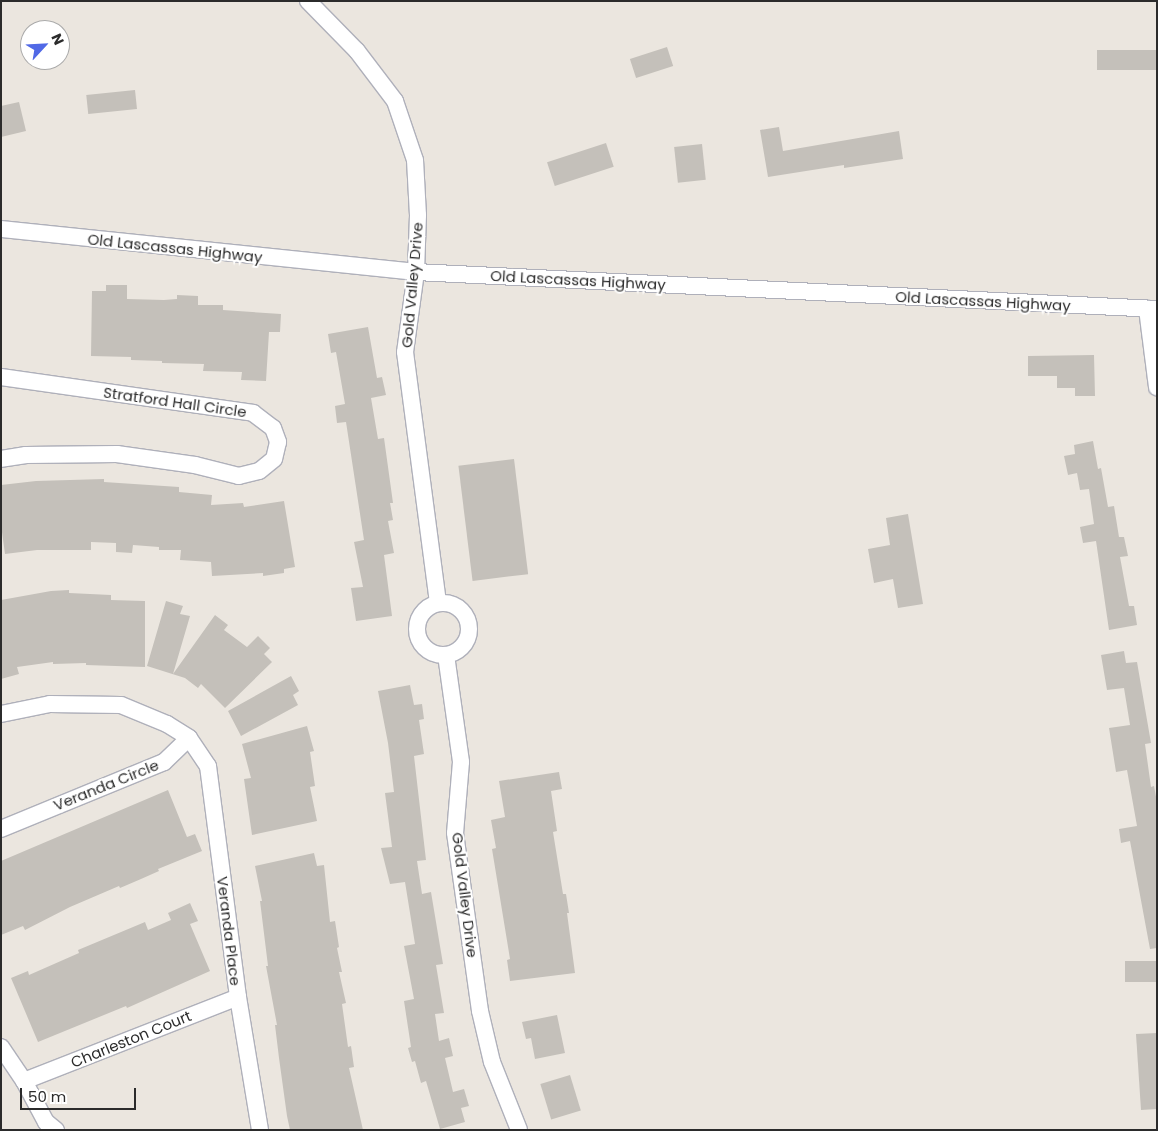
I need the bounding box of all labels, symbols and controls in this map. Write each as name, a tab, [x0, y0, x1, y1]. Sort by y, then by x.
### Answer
north arrow	[20, 20, 70, 70]
text: N	[46, 30, 69, 48]
street label: Gold Valley Drive	[398, 221, 426, 349]
street label: Old Lascassas Highway	[87, 230, 263, 266]
street label: Old Lascassas Highway	[490, 266, 666, 294]
street label: Old Lascassas Highway	[895, 287, 1071, 315]
street label: Stratford Hall Circle	[102, 383, 248, 421]
street label: Veranda Circle	[51, 756, 161, 814]
street label: Gold Valley Drive	[448, 831, 482, 959]
street label: Veranda Place	[213, 875, 245, 987]
street label: Charleston Court	[68, 1007, 194, 1071]
scale bar	[22, 1078, 139, 1110]
text: 50 m	[28, 1086, 66, 1107]

